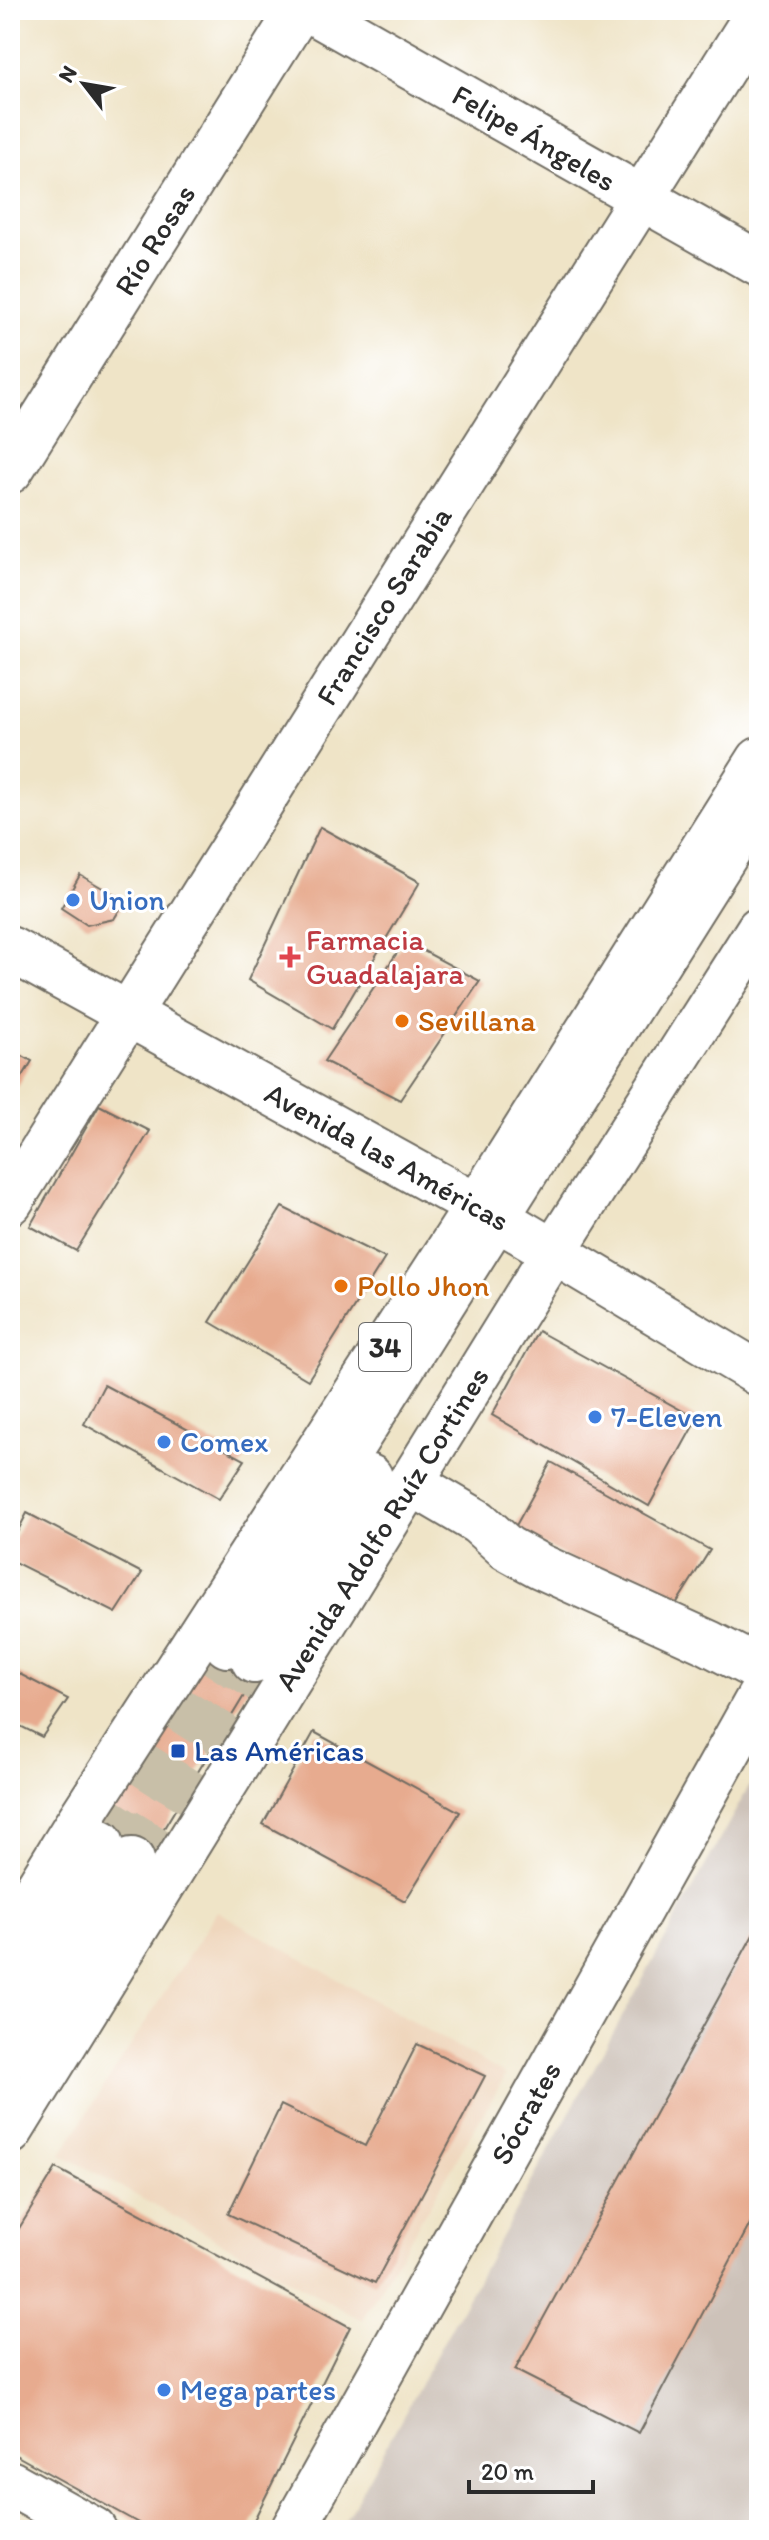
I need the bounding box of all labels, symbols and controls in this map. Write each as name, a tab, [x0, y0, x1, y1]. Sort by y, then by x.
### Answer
north arrow	[44, 44, 124, 124]
text: N	[52, 61, 83, 87]
street label: Felipe Ángeles	[446, 76, 623, 199]
street label: Río Rosas	[106, 177, 203, 302]
street label: Francisco Sarabia	[308, 499, 460, 712]
place label: Union	[89, 881, 165, 918]
marker: Union	[64, 891, 82, 909]
place label: Farmacia Guadalajara	[306, 921, 464, 992]
marker: Farmacia Guadalajara	[281, 948, 299, 966]
place label: Sevillana	[418, 1002, 536, 1039]
marker: Sevillana	[393, 1012, 411, 1030]
street label: Avenida las Américas	[259, 1074, 516, 1239]
place label: Pollo Jhon	[357, 1267, 490, 1304]
marker: Pollo Jhon	[332, 1277, 350, 1295]
road number: 34	[359, 1323, 411, 1371]
street label: Avenida Adolfo Ruíz Cortines	[267, 1360, 497, 1698]
place label: 7-Eleven	[611, 1398, 722, 1435]
marker: 7-Eleven	[586, 1408, 604, 1426]
place label: Comex	[180, 1423, 268, 1460]
marker: Comex	[155, 1433, 173, 1451]
place label: Las Américas	[194, 1732, 364, 1769]
marker: Las Américas	[169, 1742, 187, 1760]
street label: Sócrates	[482, 2055, 569, 2171]
place label: Mega partes	[180, 2371, 336, 2408]
marker: Mega partes	[155, 2381, 173, 2399]
scale bar	[469, 2444, 593, 2494]
text: 20 m	[481, 2457, 534, 2486]

